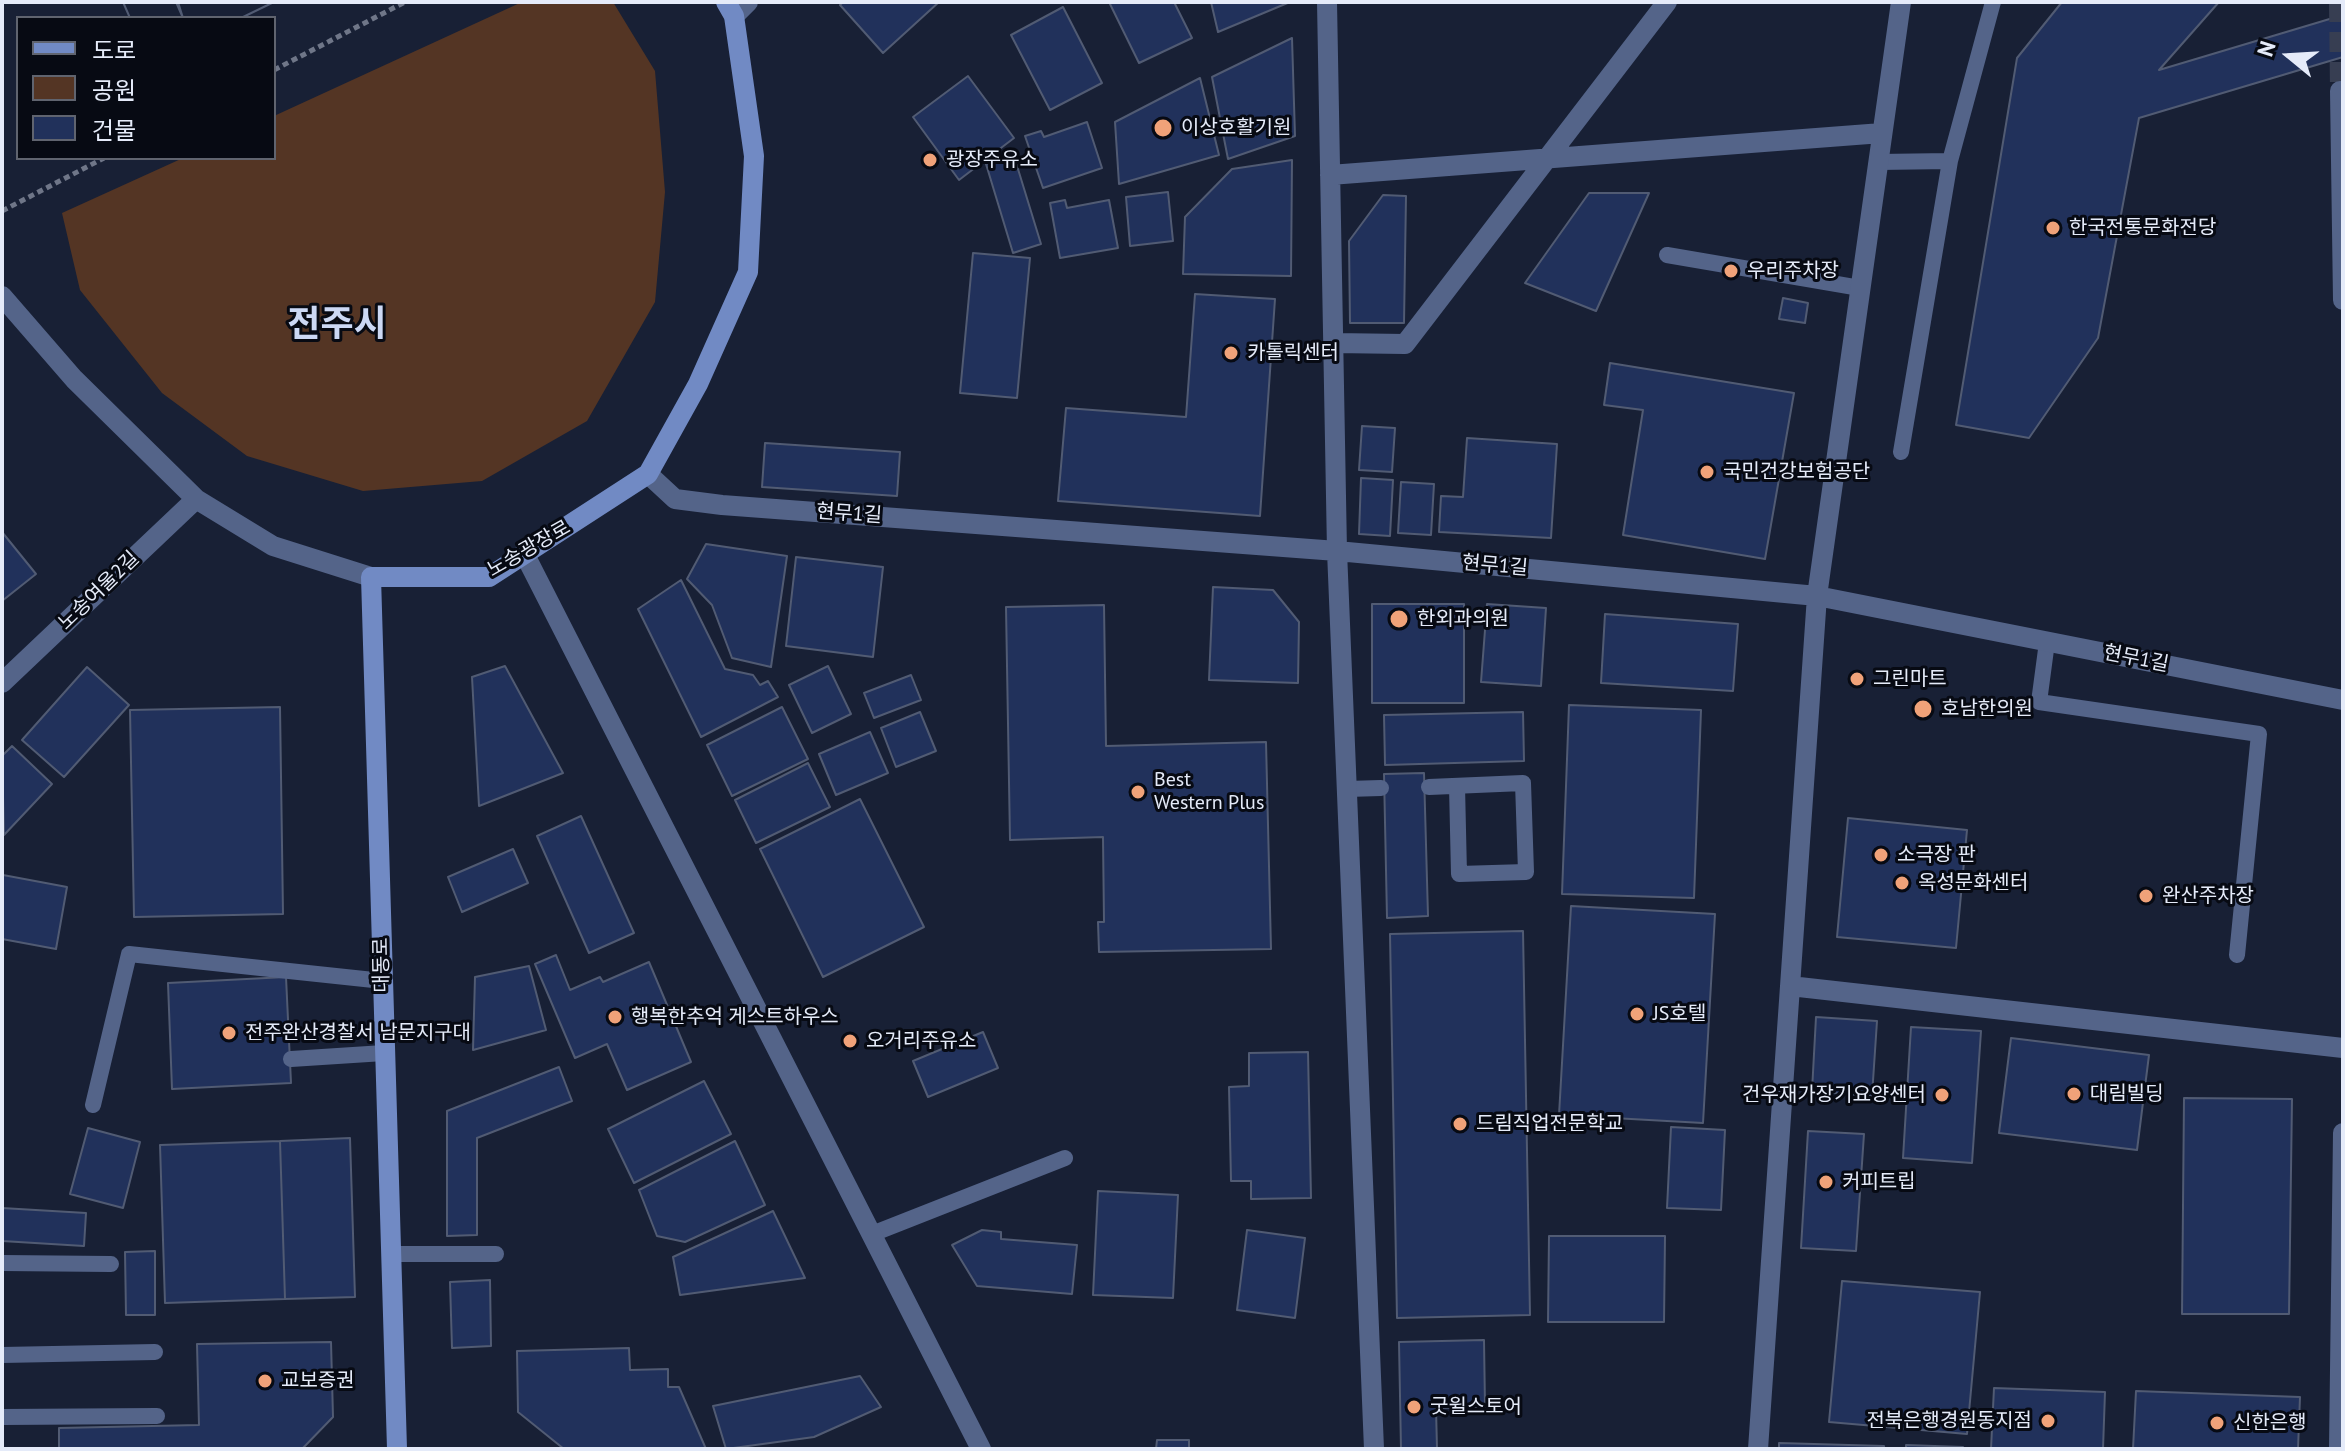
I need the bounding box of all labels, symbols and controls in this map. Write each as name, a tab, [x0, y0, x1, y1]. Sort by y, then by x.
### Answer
legend	[16, 16, 276, 160]
north arrow	[2249, 16, 2329, 96]
text: 도로	[92, 35, 136, 66]
text: N	[2251, 37, 2282, 60]
text: 공원	[92, 75, 136, 106]
text: 건물	[92, 115, 136, 146]
place label: 이상호활기원	[1181, 116, 1291, 140]
marker: 이상호활기원	[1152, 117, 1174, 139]
place label: 광장주유소	[946, 148, 1038, 172]
marker: 광장주유소	[921, 151, 939, 169]
place label: 한국전통문화전당	[2069, 216, 2216, 240]
marker: 한국전통문화전당	[2044, 219, 2062, 237]
place label: 우리주차장	[1747, 259, 1839, 283]
marker: 우리주차장	[1722, 262, 1740, 280]
district label: 전주시	[287, 304, 387, 348]
place label: 카톨릭센터	[1247, 341, 1339, 365]
marker: 카톨릭센터	[1222, 344, 1240, 362]
place label: 국민건강보험공단	[1723, 460, 1870, 484]
marker: 국민건강보험공단	[1698, 463, 1716, 481]
street label: 현무1길	[815, 500, 883, 528]
street label: 노송광장로	[483, 516, 575, 582]
street label: 노송여울2길	[54, 547, 144, 635]
street label: 현무1길	[1461, 551, 1529, 581]
place label: 한외과의원	[1417, 607, 1509, 631]
marker: 한외과의원	[1388, 608, 1410, 630]
street label: 현무1길	[2101, 641, 2171, 677]
place label: 그린마트	[1873, 667, 1947, 691]
marker: 그린마트	[1848, 670, 1866, 688]
place label: 호남한의원	[1941, 697, 2033, 721]
marker: 호남한의원	[1912, 698, 1934, 720]
place label: Best Western Plus	[1154, 768, 1264, 815]
marker: Best Western Plus	[1129, 783, 1147, 801]
place label: 소극장 판	[1897, 843, 1976, 867]
marker: 소극장 판	[1872, 846, 1890, 864]
place label: 옥성문화센터	[1918, 871, 2028, 895]
marker: 옥성문화센터	[1893, 874, 1911, 892]
place label: 완산주차장	[2162, 884, 2254, 908]
marker: 완산주차장	[2137, 887, 2155, 905]
street label: 대동로	[370, 937, 394, 993]
place label: JS호텔	[1653, 1002, 1706, 1026]
place label: 행복한추억 게스트하우스	[631, 1005, 839, 1029]
marker: JS호텔	[1628, 1005, 1646, 1023]
marker: 행복한추억 게스트하우스	[606, 1008, 624, 1026]
place label: 전주완산경찰서 남문지구대	[245, 1021, 471, 1045]
marker: 전주완산경찰서 남문지구대	[220, 1024, 238, 1042]
place label: 오거리주유소	[866, 1029, 976, 1053]
marker: 오거리주유소	[841, 1032, 859, 1050]
place label: 대림빌딩	[2090, 1082, 2164, 1106]
place label: 건우재가장기요양센터	[1742, 1083, 1926, 1107]
marker: 대림빌딩	[2065, 1085, 2083, 1103]
marker: 건우재가장기요양센터	[1933, 1086, 1951, 1104]
place label: 드림직업전문학교	[1476, 1112, 1623, 1136]
marker: 드림직업전문학교	[1451, 1115, 1469, 1133]
place label: 커피트립	[1842, 1170, 1916, 1194]
marker: 커피트립	[1817, 1173, 1835, 1191]
place label: 교보증권	[281, 1369, 355, 1393]
marker: 교보증권	[256, 1372, 274, 1390]
place label: 굿윌스토어	[1430, 1395, 1522, 1419]
marker: 굿윌스토어	[1405, 1398, 1423, 1416]
place label: 전북은행경원동지점	[1866, 1409, 2032, 1433]
place label: 신한은행	[2233, 1411, 2307, 1435]
marker: 전북은행경원동지점	[2039, 1412, 2057, 1430]
marker: 신한은행	[2208, 1414, 2226, 1432]

